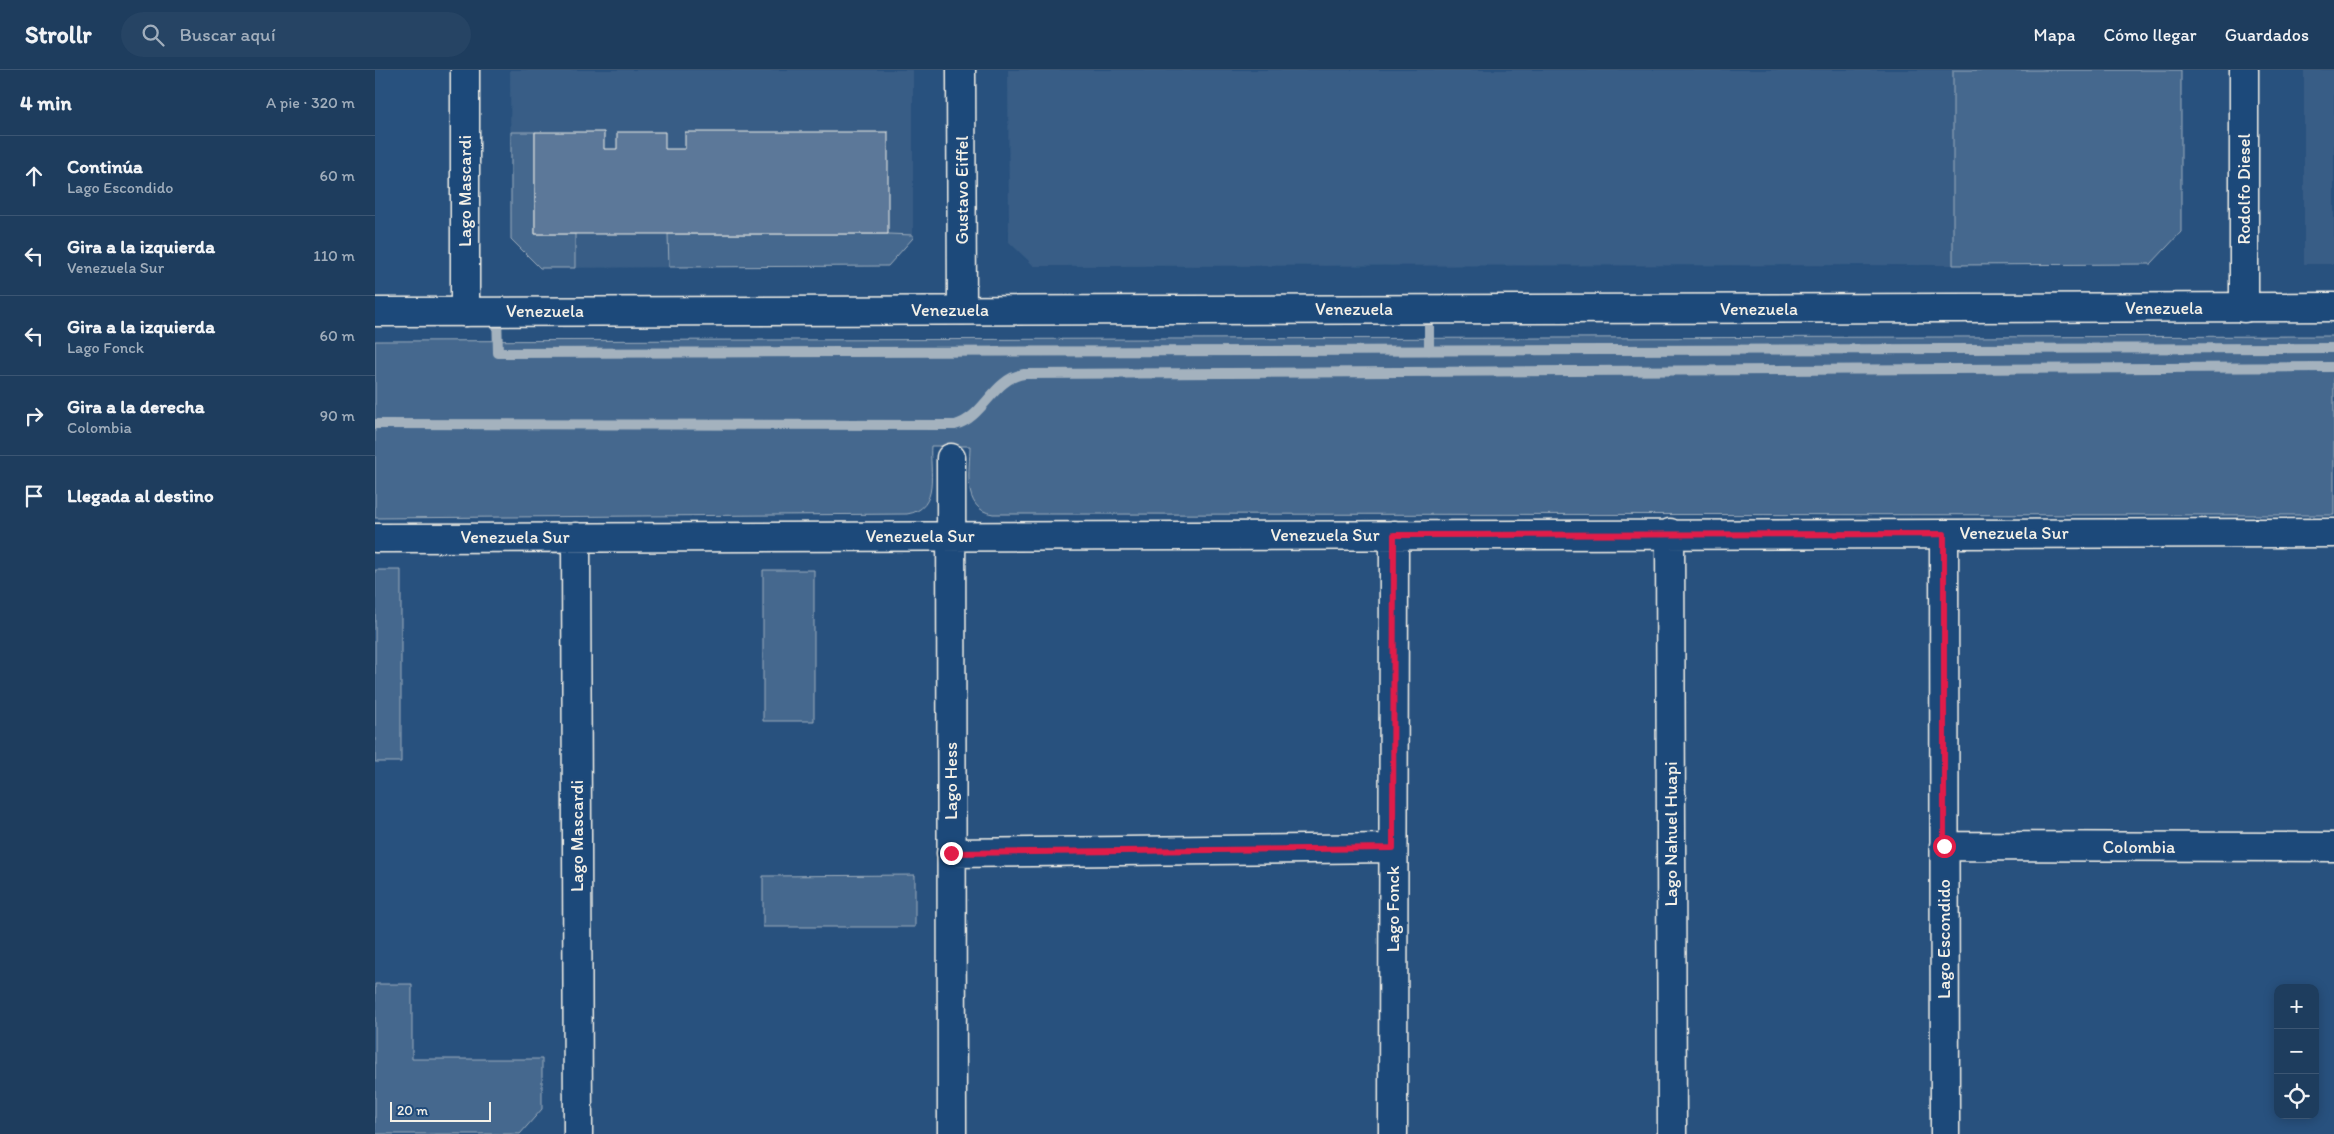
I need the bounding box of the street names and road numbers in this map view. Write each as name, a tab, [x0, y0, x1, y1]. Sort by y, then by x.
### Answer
street label: Rodolfo Diesel	[2233, 133, 2255, 245]
street label: Lago Mascardi	[454, 135, 476, 247]
street label: Gustavo Eiffel	[951, 136, 973, 244]
street label: Venezuela	[2125, 297, 2203, 319]
street label: Venezuela	[1315, 298, 1393, 320]
street label: Venezuela	[1720, 298, 1798, 320]
street label: Venezuela	[911, 299, 989, 321]
street label: Venezuela	[506, 300, 584, 322]
street label: Venezuela Sur	[1959, 522, 2069, 544]
street label: Venezuela Sur	[1270, 524, 1380, 546]
street label: Venezuela Sur	[865, 525, 975, 547]
street label: Venezuela Sur	[460, 526, 570, 548]
street label: Lago Hess	[940, 742, 962, 820]
street label: Lago Nahuel Huapi	[1660, 761, 1682, 907]
street label: Lago Mascardi	[566, 780, 588, 892]
street label: Colombia	[2103, 836, 2176, 858]
street label: Lago Fonck	[1382, 865, 1404, 952]
street label: Lago Escondido	[1933, 879, 1955, 999]

